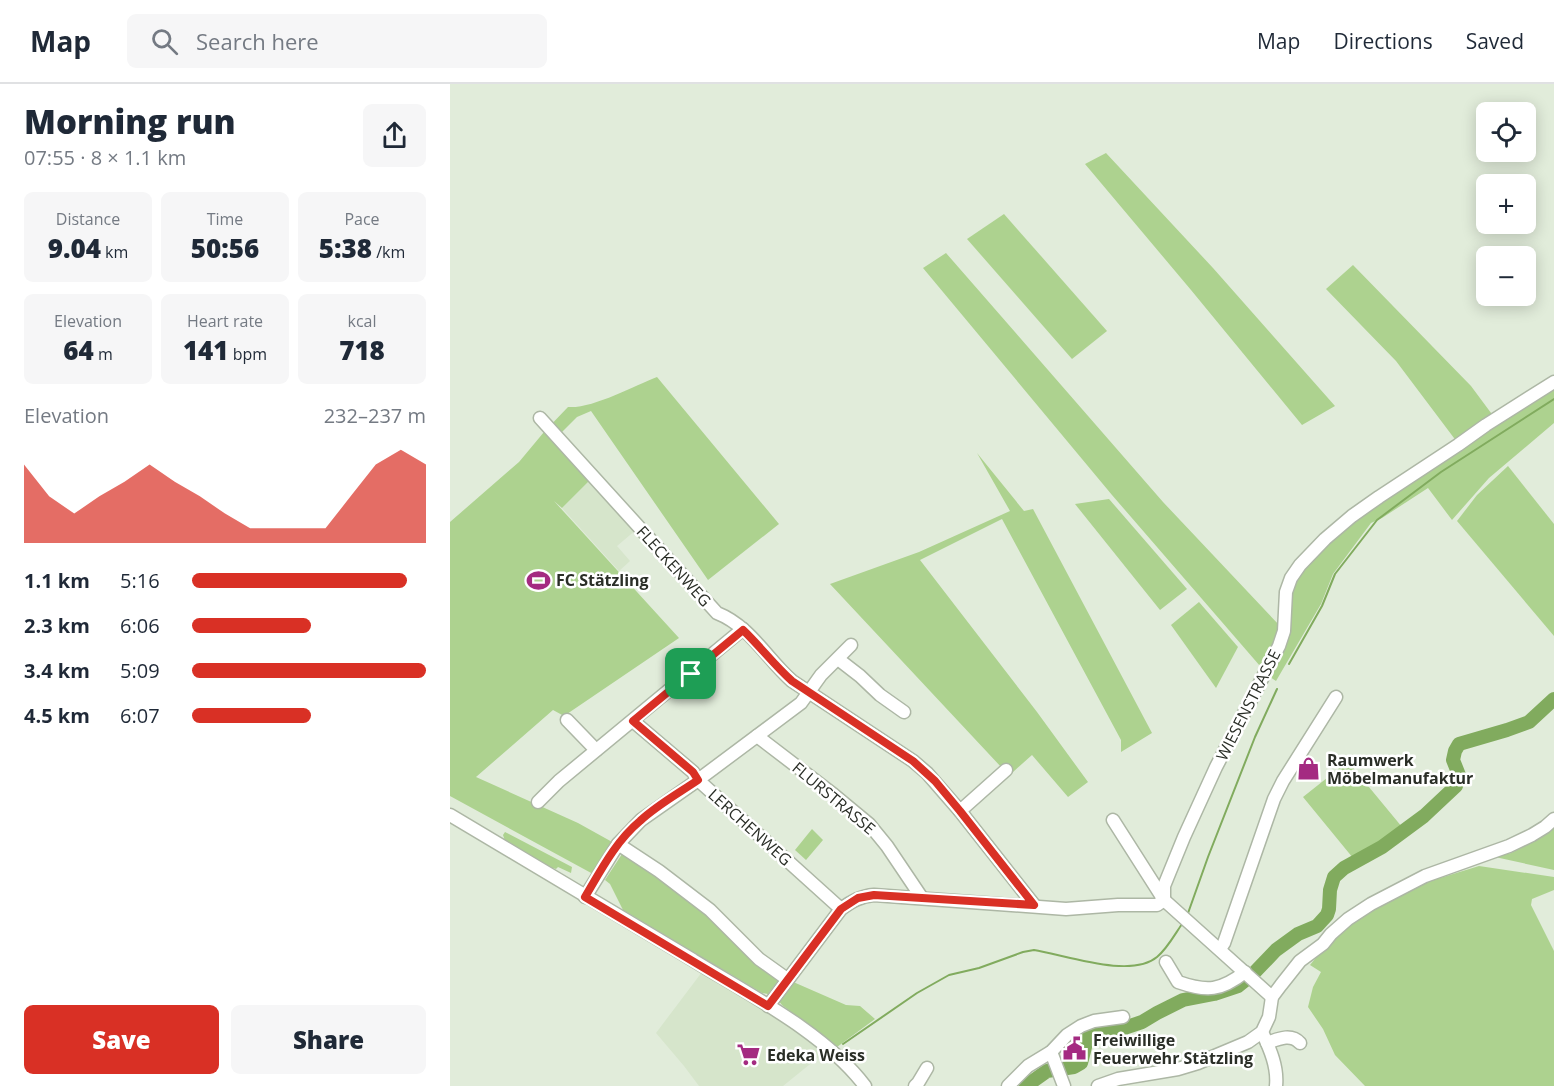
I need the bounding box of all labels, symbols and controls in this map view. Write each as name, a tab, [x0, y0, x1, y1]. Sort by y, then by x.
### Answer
search box	[127, 14, 547, 68]
text: Map	[30, 22, 91, 60]
icon: search	[148, 25, 181, 58]
text: Search here	[196, 26, 319, 56]
text: Map	[1257, 27, 1300, 55]
text: Directions	[1333, 27, 1433, 55]
text: Saved	[1466, 27, 1524, 55]
text: Morning run	[24, 99, 236, 144]
map controls	[1476, 102, 1536, 306]
button: locate	[1476, 102, 1536, 162]
button: share	[363, 104, 426, 167]
text: 07:55 · 8 × 1.1 km	[24, 144, 186, 171]
button: +	[1476, 174, 1536, 234]
text: Distance	[56, 208, 120, 230]
text: Time	[207, 208, 243, 230]
text: Pace	[344, 208, 380, 230]
text: 9.04	[48, 230, 101, 266]
text: 50:56	[191, 230, 259, 266]
text: 5:38	[319, 230, 372, 266]
text: km	[101, 241, 128, 263]
text: /km	[372, 241, 405, 263]
button: −	[1476, 246, 1536, 306]
text: Elevation	[54, 310, 122, 332]
text: Heart rate	[187, 310, 263, 332]
text: kcal	[348, 310, 377, 332]
text: 64	[63, 332, 94, 368]
text: 141	[183, 332, 229, 368]
text: 718	[339, 332, 385, 368]
text: m	[94, 343, 113, 365]
text: bpm	[229, 343, 267, 365]
text: Elevation	[24, 402, 109, 429]
text: 232–237 m	[324, 402, 426, 429]
street label: FLECKENWEG	[632, 521, 716, 611]
text: 1.1 km	[24, 567, 90, 594]
text: 5:16	[120, 567, 160, 594]
sports icon: FC Stätzling	[525, 567, 551, 593]
place label: FC Stätzling	[556, 569, 649, 591]
text: 2.3 km	[24, 612, 90, 639]
text: 6:06	[120, 612, 160, 639]
street label: WIESENSTRASSE	[1211, 646, 1285, 764]
pin	[665, 648, 716, 699]
text: 3.4 km	[24, 657, 90, 684]
text: 5:09	[120, 657, 160, 684]
icon: arrive	[674, 657, 707, 690]
text: 4.5 km	[24, 702, 90, 729]
text: 6:07	[120, 702, 160, 729]
place label: Raumwerk Möbelmanufaktur	[1327, 749, 1473, 789]
shop icon: Raumwerk Möbelmanufaktur	[1296, 756, 1322, 782]
street label: FLURSTRASSE	[788, 757, 880, 839]
street label: LERCHENWEG	[704, 784, 796, 870]
button: Save	[24, 1005, 219, 1074]
button: Share	[231, 1005, 426, 1074]
place label: Freiwillige Feuerwehr Stätzling	[1093, 1029, 1253, 1069]
public building icon: Freiwillige Feuerwehr Stätzling	[1062, 1036, 1088, 1062]
supermarket icon: Edeka Weiss	[736, 1042, 762, 1068]
place label: Edeka Weiss	[767, 1044, 865, 1066]

